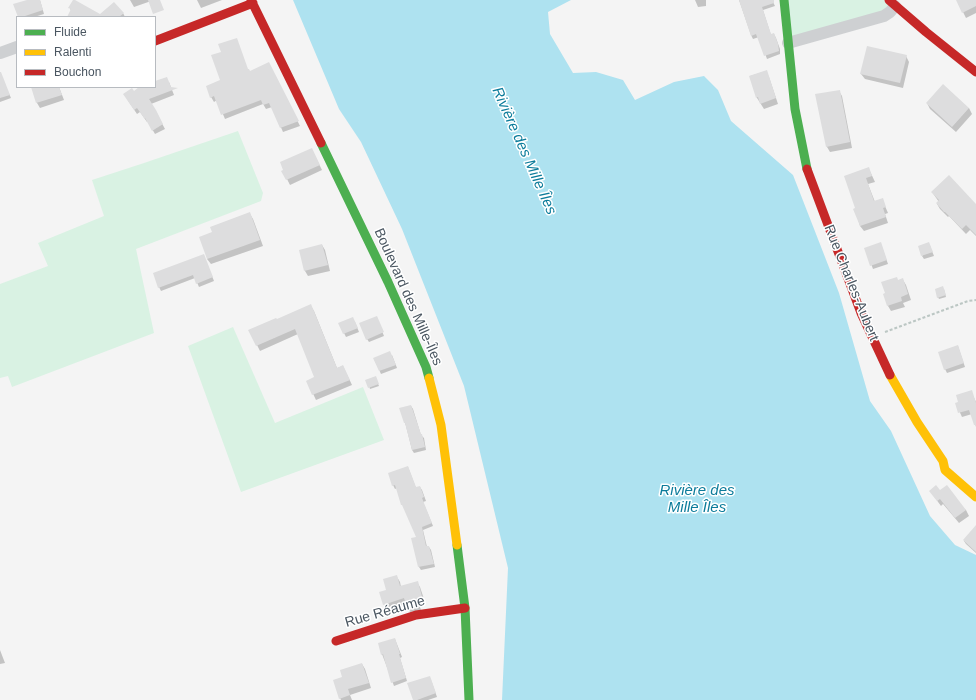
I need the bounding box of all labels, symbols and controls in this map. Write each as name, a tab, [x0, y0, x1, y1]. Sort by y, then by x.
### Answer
legend	[16, 16, 156, 88]
text: Fluide	[54, 25, 87, 39]
text: Ralenti	[54, 45, 91, 59]
text: Bouchon	[54, 65, 101, 79]
water label: Rivière des Mille Îles	[488, 85, 560, 217]
street label: Rue Charles-Aubert	[820, 222, 882, 344]
street label: Boulevard des Mille-Îles	[370, 226, 446, 368]
water label: Rivière des Mille Îles	[659, 482, 735, 517]
street label: Rue Réaume	[343, 593, 427, 631]

